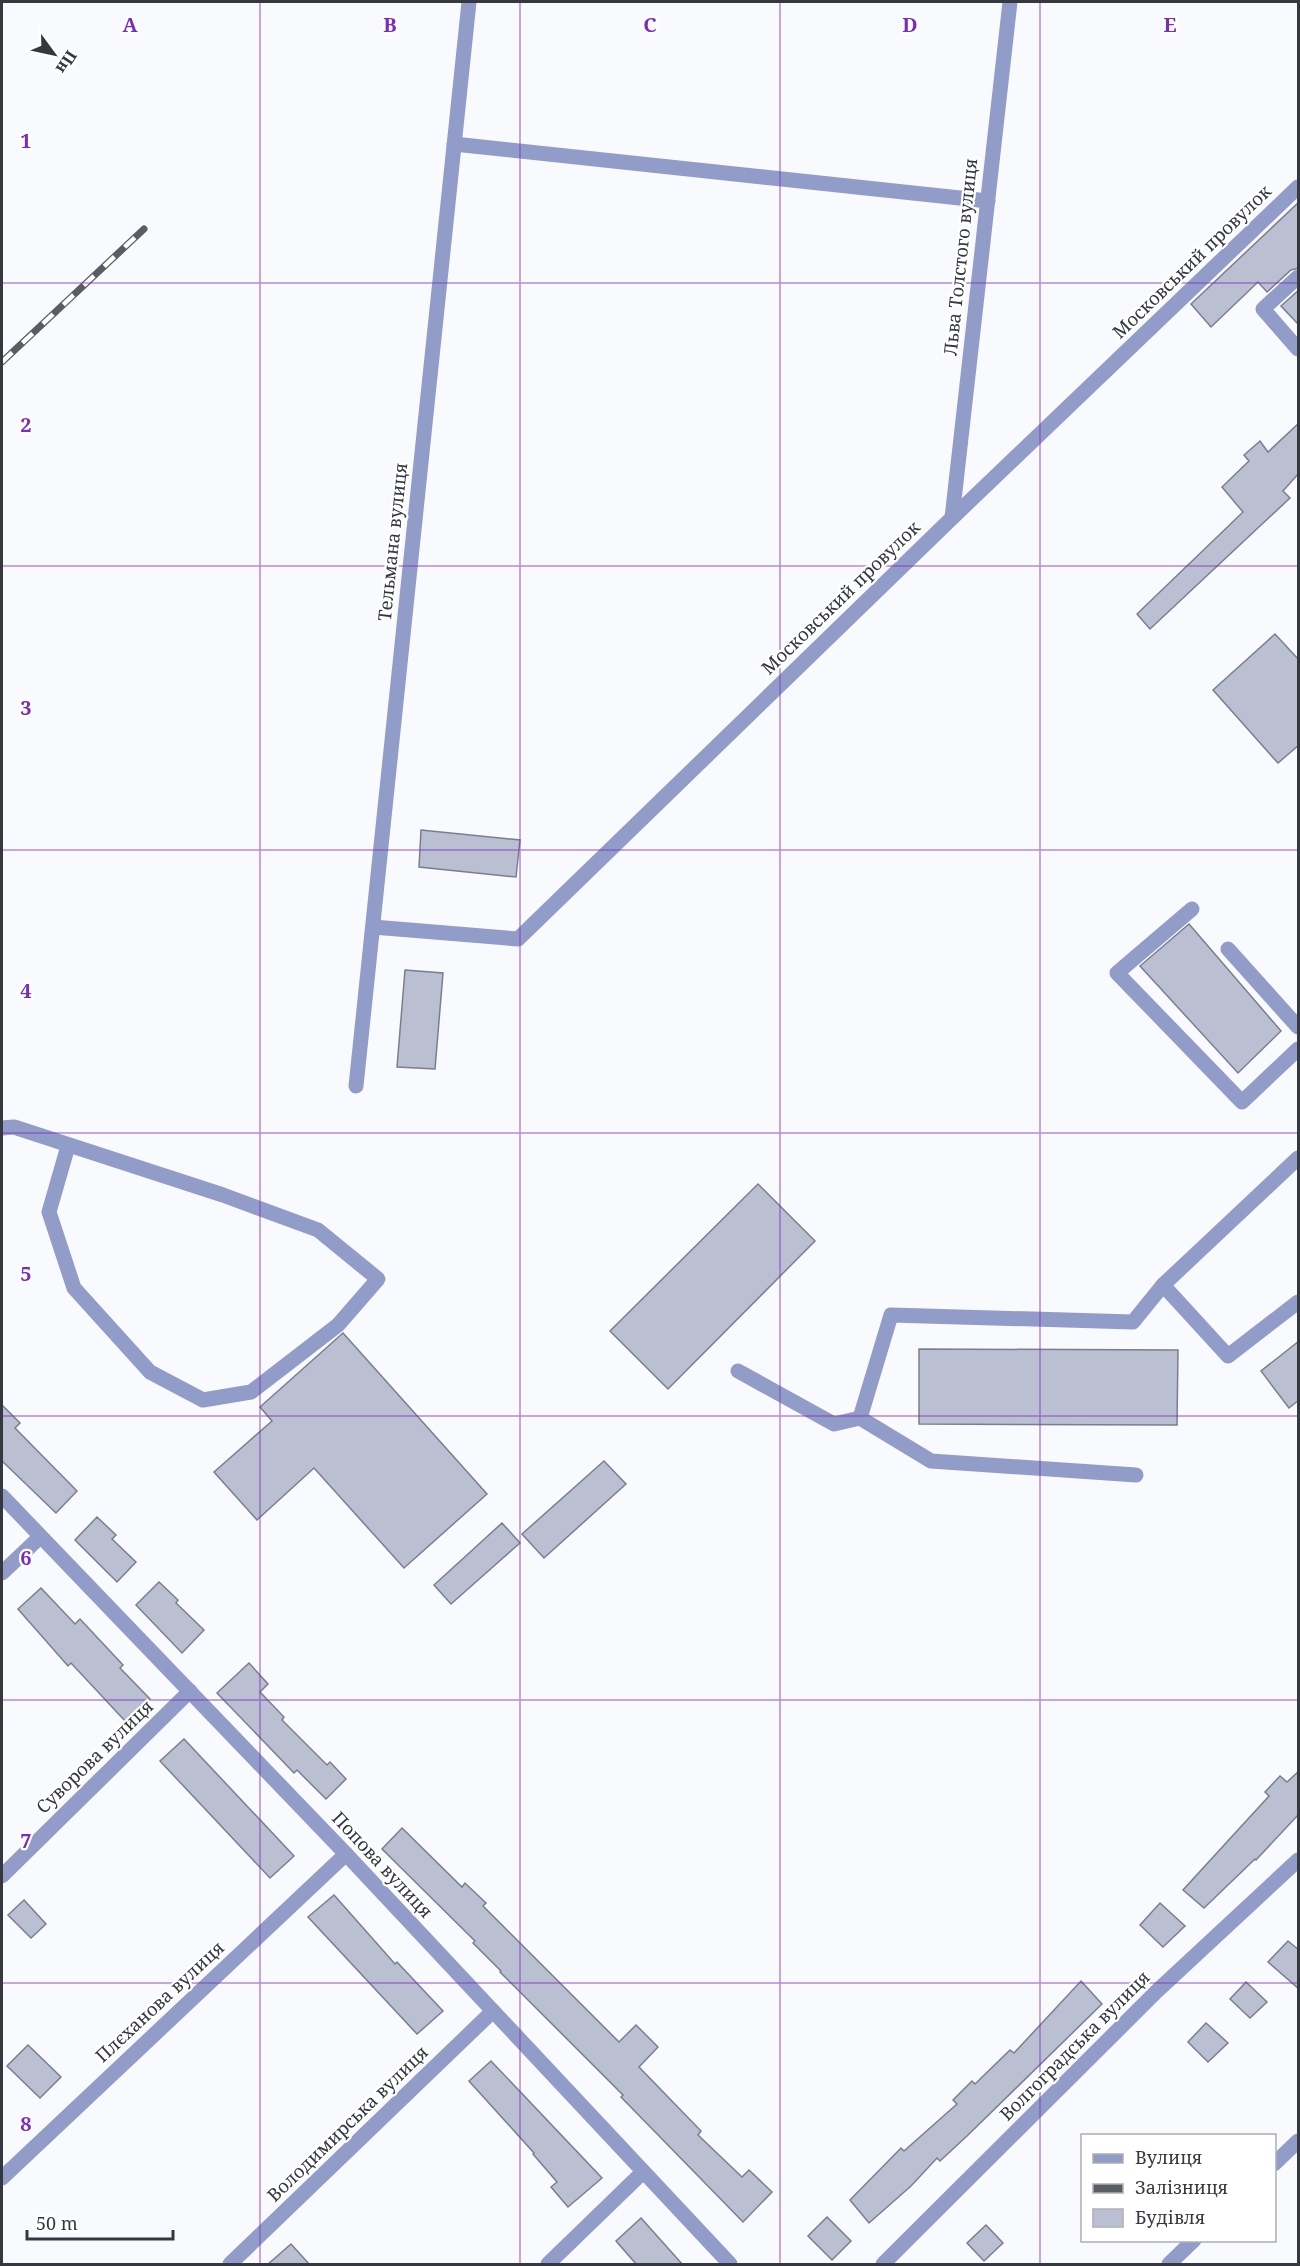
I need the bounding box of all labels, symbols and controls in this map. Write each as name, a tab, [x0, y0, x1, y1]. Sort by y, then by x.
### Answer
text: A	[122, 11, 138, 38]
text: B	[383, 11, 397, 38]
text: C	[643, 11, 657, 38]
text: D	[902, 11, 918, 38]
text: E	[1163, 11, 1177, 38]
north arrow	[24, 24, 84, 84]
text: Пн	[51, 46, 82, 78]
text: 1	[20, 127, 32, 154]
street label: Льва Толстого вулиця	[938, 157, 982, 357]
street label: Московський провулок	[1107, 179, 1276, 343]
text: 2	[20, 411, 32, 438]
street label: Тельмана вулиця	[372, 461, 412, 622]
street label: Московський провулок	[756, 515, 925, 679]
text: 3	[20, 694, 32, 721]
text: 4	[20, 977, 32, 1004]
text: 5	[20, 1260, 32, 1287]
text: 6	[20, 1544, 32, 1571]
street label: Суворова вулиця	[31, 1694, 158, 1818]
street label: Попова вулиця	[327, 1806, 438, 1923]
text: 7	[20, 1827, 32, 1854]
street label: Плєханова вулиця	[90, 1935, 229, 2067]
street label: Волгоградська вулиця	[994, 1965, 1155, 2126]
street label: Володимирська вулиця	[262, 2040, 433, 2207]
text: 8	[20, 2110, 32, 2137]
legend	[1081, 2134, 1276, 2242]
text: Вулиця	[1135, 2145, 1202, 2169]
text: Залізниця	[1135, 2175, 1228, 2199]
scale bar	[27, 2203, 172, 2241]
text: Будівля	[1135, 2205, 1205, 2229]
text: 50 m	[36, 2211, 78, 2235]

